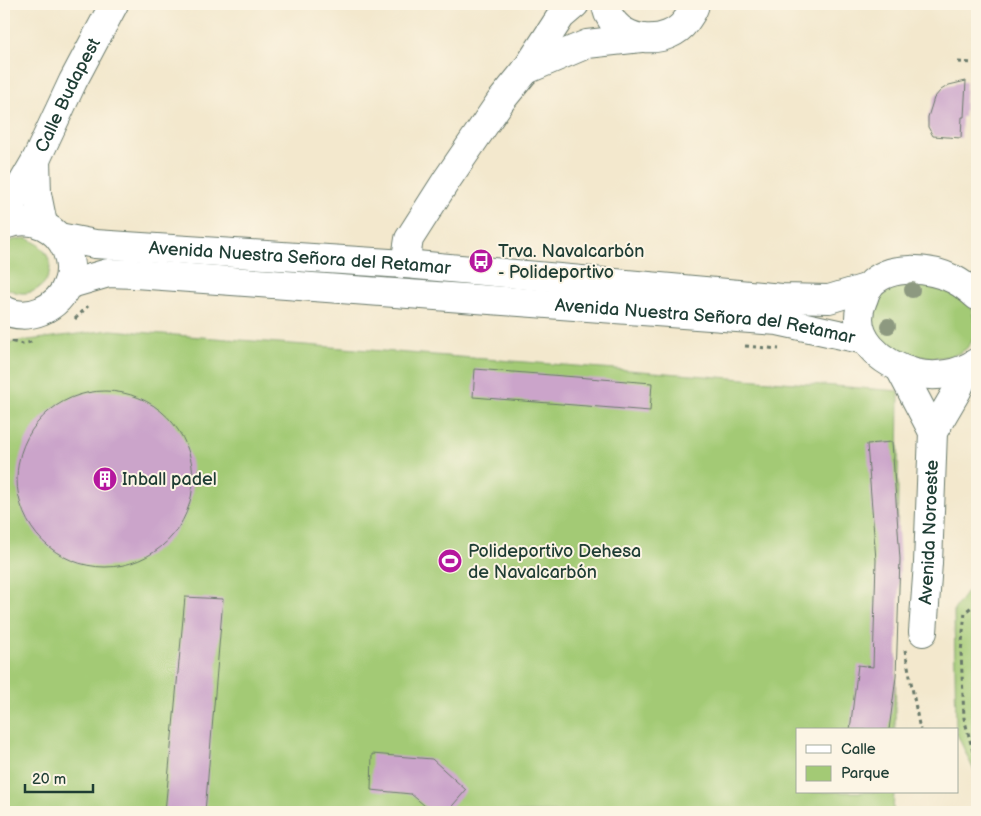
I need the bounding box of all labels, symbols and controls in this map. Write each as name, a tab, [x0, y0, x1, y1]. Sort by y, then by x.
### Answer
street label: Calle Budapest	[31, 34, 105, 156]
street label: Avenida Nuestra Señora del Retamar	[148, 237, 452, 279]
place label: Trva. Navalcarbón - Polideportivo	[498, 241, 644, 283]
bus stop icon: Trva. Navalcarbón - Polideportivo	[468, 248, 494, 274]
street label: Avenida Nuestra Señora del Retamar	[554, 294, 858, 348]
street label: Avenida Noroeste	[915, 459, 942, 605]
building icon: Inball padel	[92, 466, 118, 492]
place label: Inball padel	[122, 469, 217, 490]
place label: Polideportivo Dehesa de Navalcarbón	[468, 541, 641, 583]
sports icon: Polideportivo Dehesa de Navalcarbón	[437, 548, 463, 574]
legend	[796, 728, 958, 794]
text: Calle	[841, 740, 876, 759]
scale bar	[25, 761, 92, 793]
text: Parque	[841, 764, 890, 783]
text: 20 m	[32, 770, 66, 789]

